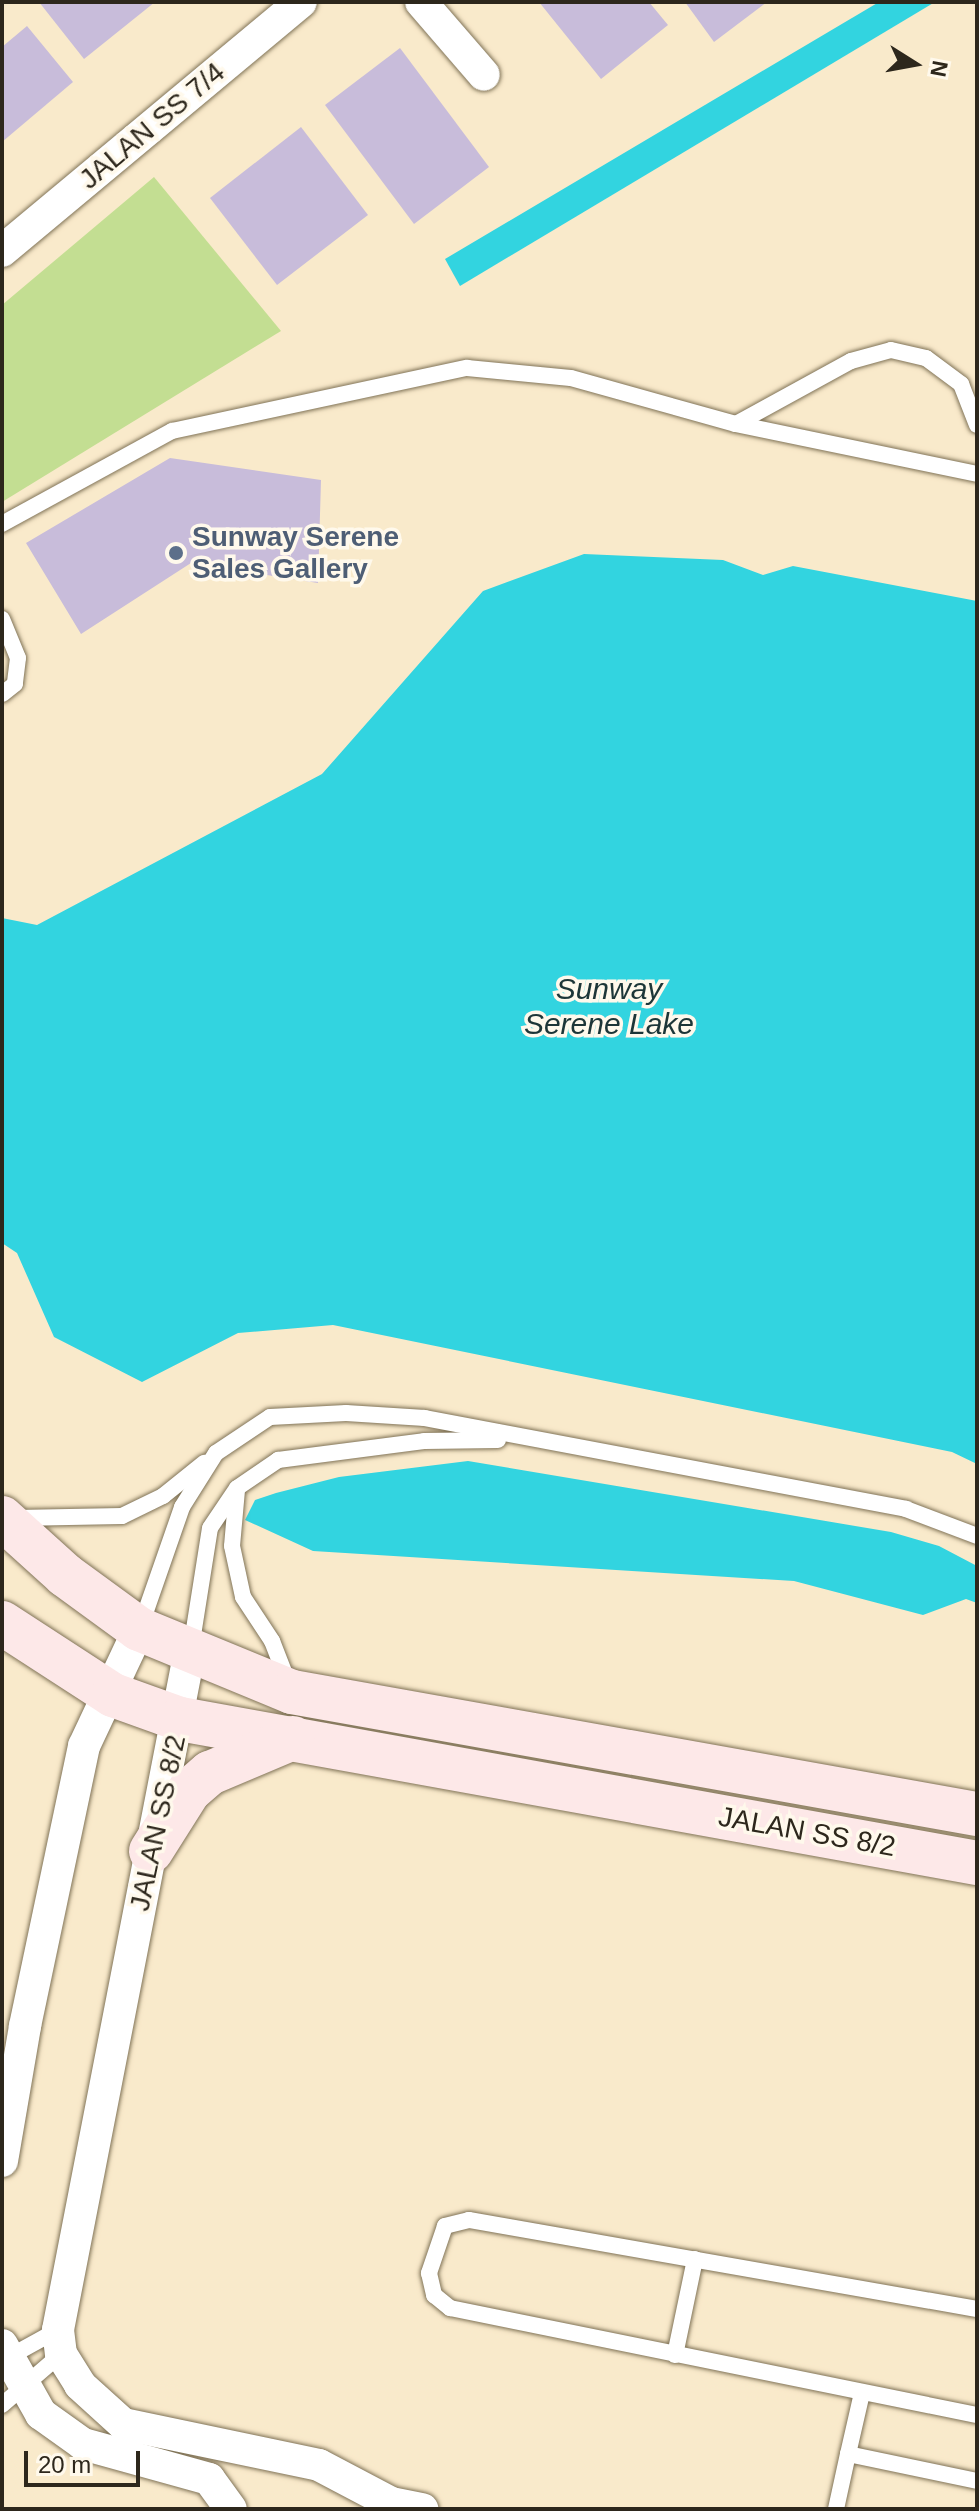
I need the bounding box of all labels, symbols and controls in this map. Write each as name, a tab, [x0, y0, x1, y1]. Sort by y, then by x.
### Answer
north arrow	[875, 24, 955, 104]
street label: JALAN SS 7/4	[73, 56, 231, 196]
text: N	[925, 58, 953, 79]
place label: Sunway Serene Sales Gallery	[192, 520, 399, 586]
marker: Sunway Serene Sales Gallery	[167, 544, 185, 562]
water label: Sunway Serene Lake	[524, 971, 694, 1042]
street label: JALAN SS 8/2	[123, 1732, 193, 1914]
street label: JALAN SS 8/2	[716, 1800, 898, 1864]
scale bar	[28, 2435, 144, 2485]
text: 20 m	[38, 2451, 91, 2478]

